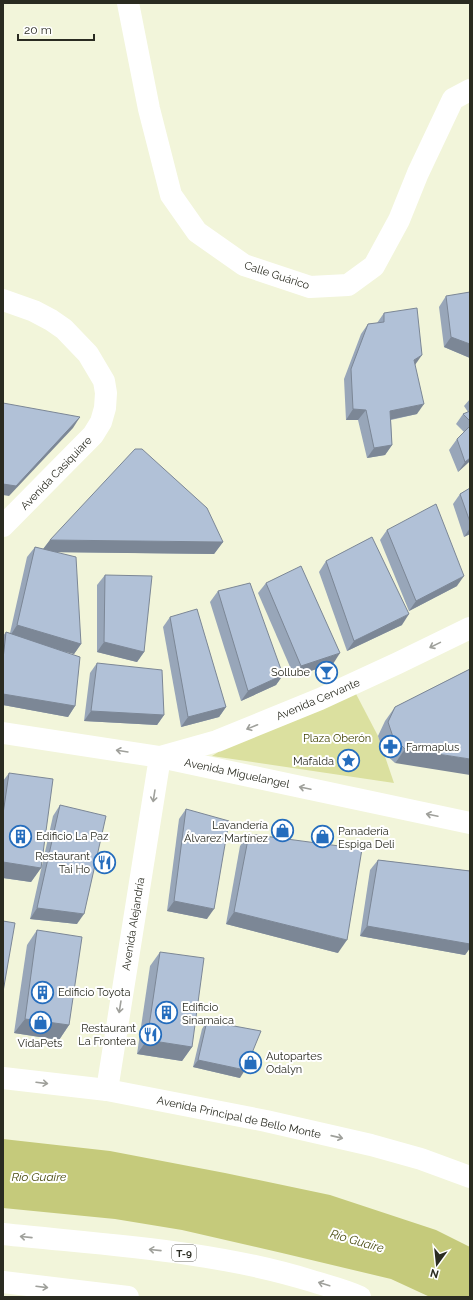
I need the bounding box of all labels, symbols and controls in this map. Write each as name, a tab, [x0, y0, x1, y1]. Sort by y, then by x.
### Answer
scale bar	[18, 16, 94, 42]
text: 20 m	[24, 23, 52, 37]
street label: Calle Guárico	[243, 259, 312, 292]
street label: Avenida Casiquiare	[18, 434, 95, 513]
one-way arrow	[429, 642, 441, 649]
bar icon: Sollube	[313, 659, 339, 685]
place label: Sollube	[271, 666, 311, 679]
street label: Avenida Cervante	[274, 676, 362, 723]
one-way arrow	[247, 723, 259, 731]
park label: Plaza Oberón	[303, 732, 371, 745]
pharmacy icon: Farmaplus	[378, 734, 404, 760]
place label: Farmaplus	[406, 741, 459, 754]
one-way arrow	[115, 747, 128, 755]
place icon: Mafalda	[336, 748, 362, 774]
place label: Mafalda	[293, 755, 334, 768]
street label: Avenida Miguelangel	[183, 756, 291, 791]
one-way arrow	[299, 783, 312, 791]
one-way arrow	[150, 789, 158, 802]
one-way arrow	[426, 810, 439, 818]
shop icon: Lavandería Álvarez Martínez	[270, 818, 296, 844]
place label: Lavandería Álvarez Martínez	[184, 819, 269, 845]
building icon: Edificio La Paz	[7, 823, 33, 849]
shop icon: Panadería Espiga Deli	[309, 824, 335, 850]
place label: Panadería Espiga Deli	[338, 825, 395, 851]
place label: Edificio La Paz	[36, 830, 109, 843]
restaurant icon: Restaurant Tai Ho	[92, 849, 118, 875]
place label: Restaurant Tai Ho	[35, 850, 90, 876]
street label: Avenida Alejandría	[120, 877, 147, 972]
building icon: Edificio Toyota	[30, 979, 56, 1005]
place label: Edificio Toyota	[58, 986, 131, 999]
one-way arrow	[116, 1000, 124, 1013]
building icon: Edificio Sinamaica	[153, 1000, 179, 1026]
place label: Edificio Sinamaica	[182, 1001, 234, 1027]
shop icon: VidaPets	[27, 1010, 53, 1036]
restaurant icon: Restaurant La Frontera	[138, 1021, 164, 1047]
place label: Restaurant La Frontera	[78, 1022, 136, 1048]
place label: VidaPets	[18, 1037, 62, 1050]
shop icon: Autopartes Odalyn	[238, 1049, 264, 1075]
place label: Autopartes Odalyn	[266, 1050, 322, 1076]
one-way arrow	[35, 1079, 48, 1087]
street label: Avenida Principal de Bello Monte	[156, 1094, 323, 1141]
one-way arrow	[330, 1134, 343, 1142]
water label: Río Guaire	[11, 1170, 67, 1184]
water label: Río Guaire	[329, 1227, 386, 1255]
one-way arrow	[20, 1233, 33, 1240]
north arrow	[417, 1244, 457, 1284]
road number: T-9	[172, 1245, 196, 1261]
one-way arrow	[149, 1246, 162, 1254]
text: N	[429, 1266, 440, 1281]
one-way arrow	[317, 1280, 330, 1287]
one-way arrow	[35, 1283, 48, 1291]

